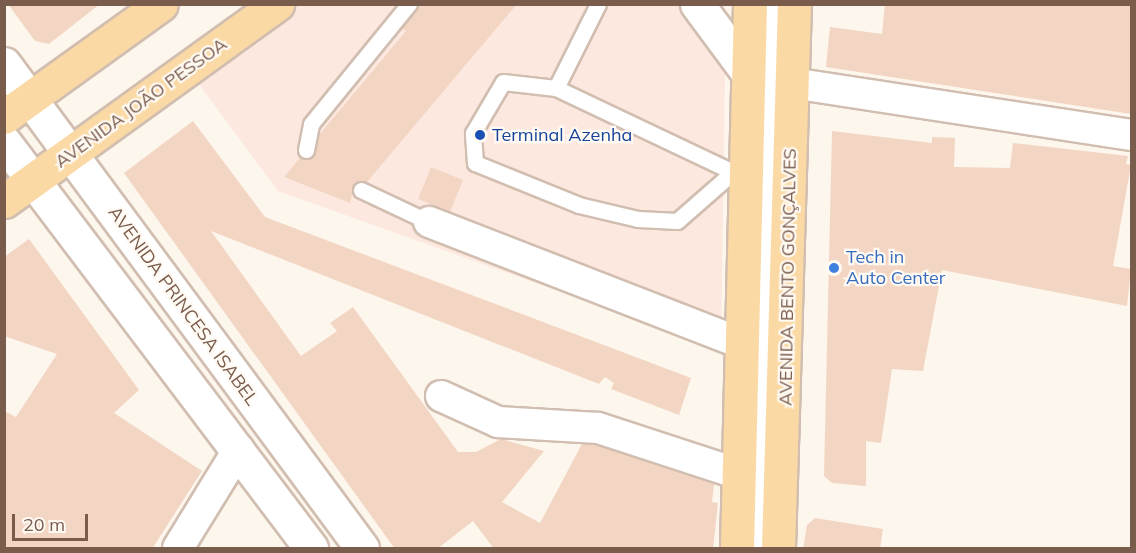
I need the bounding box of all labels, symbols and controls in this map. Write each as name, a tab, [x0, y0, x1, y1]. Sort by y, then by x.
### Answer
street label: AVENIDA JOÃO PESSOA	[51, 33, 231, 173]
place label: Terminal Azenha	[492, 124, 632, 146]
marker: Terminal Azenha	[473, 128, 487, 142]
street label: AVENIDA BENTO GONÇALVES	[775, 148, 801, 406]
street label: AVENIDA PRINCESA ISABEL	[104, 202, 262, 410]
place label: Tech in Auto Center	[846, 247, 945, 290]
marker: Tech in Auto Center	[827, 261, 841, 275]
scale bar	[15, 502, 92, 540]
text: 20 m	[23, 513, 65, 536]

